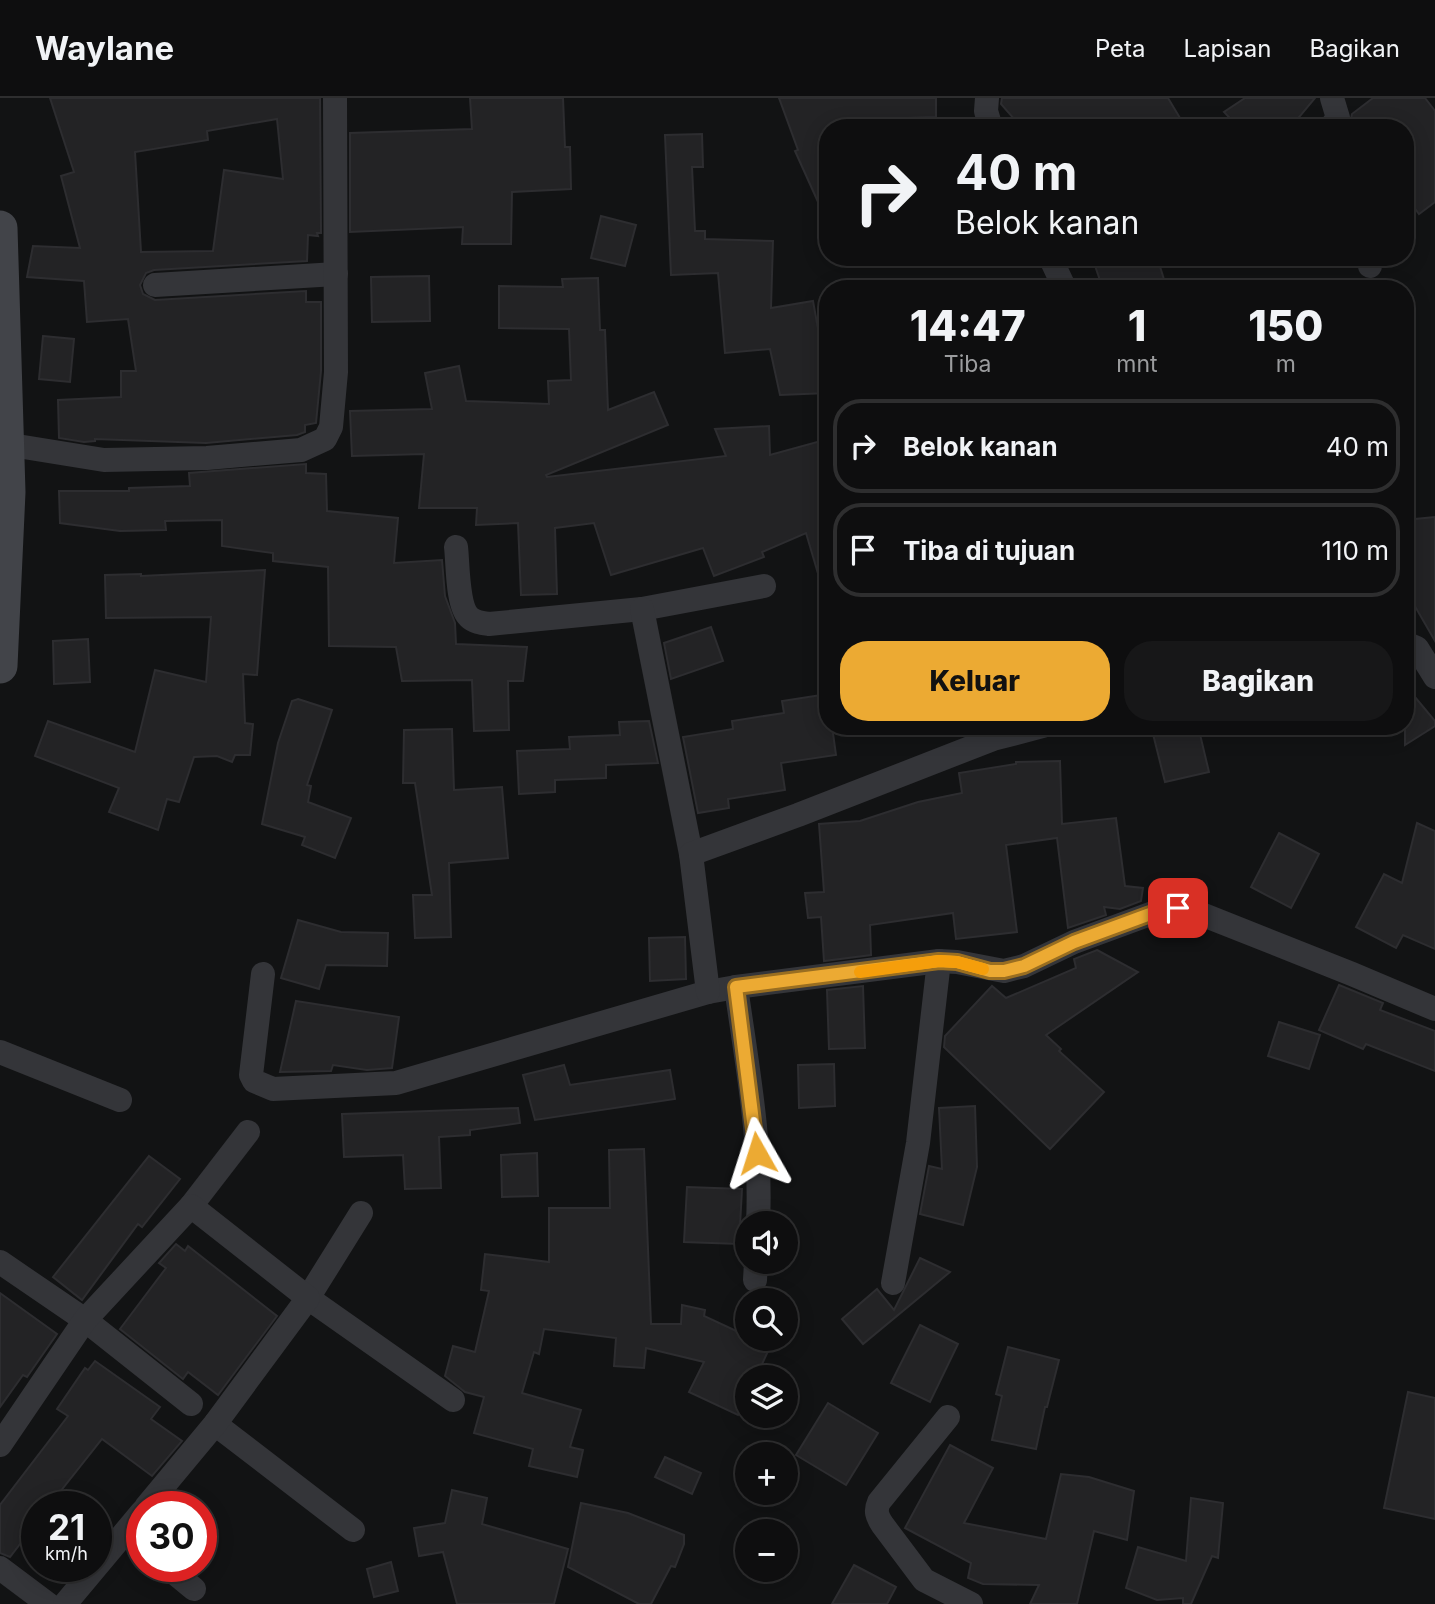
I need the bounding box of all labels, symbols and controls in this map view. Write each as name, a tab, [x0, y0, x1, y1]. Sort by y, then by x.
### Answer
text: Waylane	[35, 28, 174, 68]
text: Peta	[1095, 34, 1146, 63]
text: Lapisan	[1184, 34, 1271, 63]
text: Bagikan	[1309, 34, 1400, 63]
text: 40 m	[955, 143, 1078, 202]
icon: right	[840, 147, 931, 238]
text: Belok kanan	[955, 203, 1139, 242]
text: 14:47	[910, 300, 1026, 351]
text: 1	[1128, 300, 1146, 351]
text: 150	[1248, 300, 1323, 351]
text: Tiba	[944, 350, 991, 378]
text: mnt	[1116, 350, 1158, 378]
text: m	[1276, 350, 1296, 378]
icon: right	[844, 427, 882, 465]
text: Belok kanan	[903, 431, 1058, 462]
text: 40 m	[1326, 431, 1389, 462]
icon: arrive	[844, 531, 882, 569]
text: Tiba di tujuan	[903, 535, 1075, 566]
text: 110 m	[1321, 535, 1389, 566]
button: Keluar	[840, 641, 1110, 721]
button: Bagikan	[1124, 641, 1393, 721]
pin	[1148, 878, 1208, 938]
icon: arrive	[1159, 889, 1197, 927]
position arrow	[720, 1116, 794, 1190]
map controls	[735, 1211, 798, 1582]
button: sound	[735, 1211, 798, 1274]
button: search	[735, 1288, 798, 1351]
button: layers	[735, 1365, 798, 1428]
button: +	[735, 1442, 798, 1505]
speed limit sign: 30	[126, 1491, 217, 1582]
text: 21	[48, 1506, 85, 1548]
button: −	[735, 1519, 798, 1582]
text: km/h	[45, 1543, 88, 1564]

